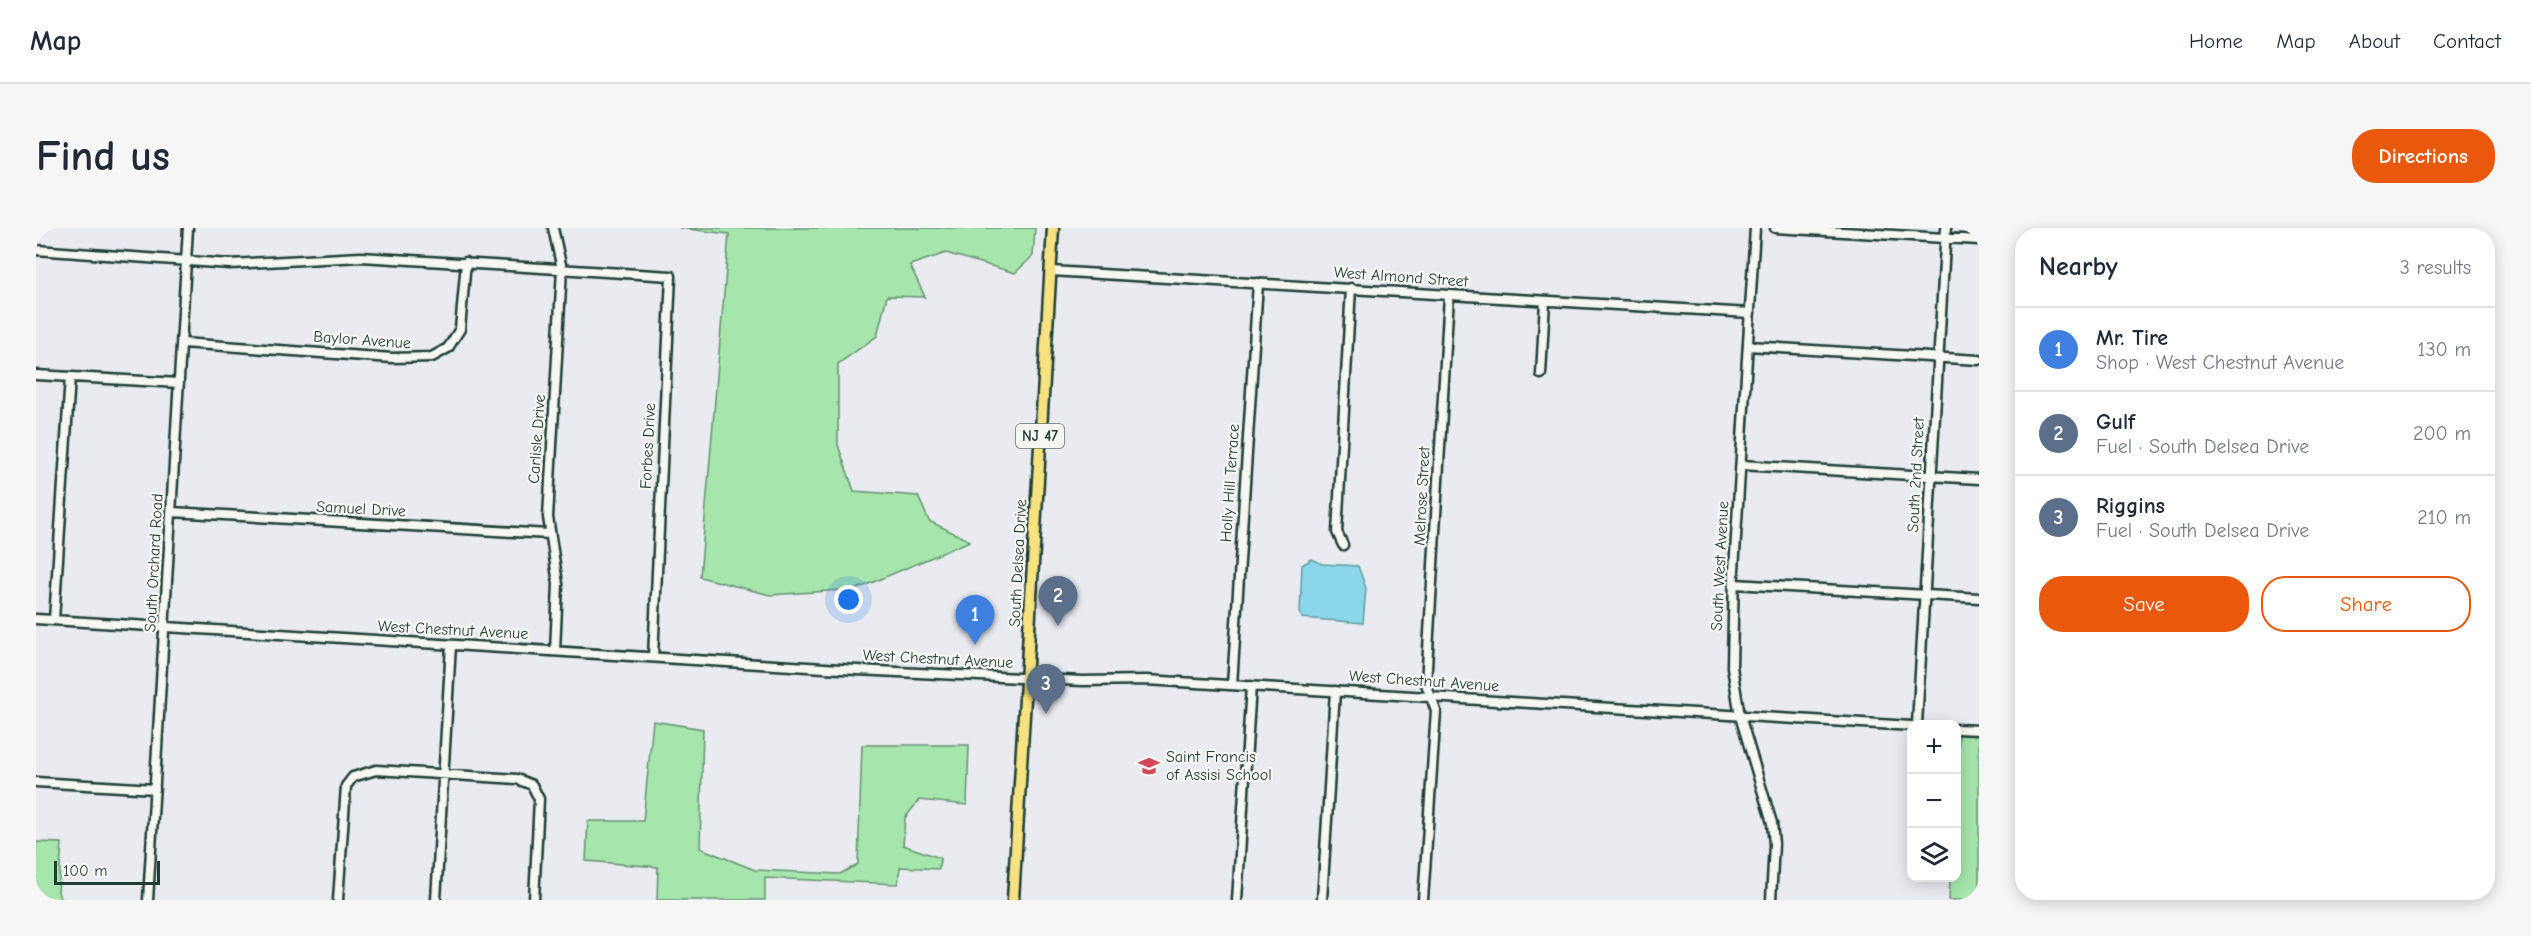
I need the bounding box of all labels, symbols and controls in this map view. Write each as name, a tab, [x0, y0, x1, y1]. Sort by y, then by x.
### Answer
text: Map	[30, 25, 81, 57]
text: Home	[2189, 29, 2243, 53]
text: Map	[2276, 29, 2316, 53]
text: About	[2349, 29, 2400, 53]
text: Contact	[2433, 29, 2501, 53]
button: Directions	[2352, 129, 2495, 183]
text: Find us	[36, 132, 170, 181]
text: Nearby	[2039, 252, 2118, 282]
text: 3 results	[2400, 256, 2471, 279]
street label: West Almond Street	[1333, 263, 1469, 291]
text: Mr. Tire	[2096, 325, 2168, 351]
street label: Baylor Avenue	[313, 328, 411, 352]
text: 1	[2055, 338, 2062, 361]
text: 130 m	[2418, 338, 2471, 361]
text: Shop · West Chestnut Avenue	[2096, 351, 2344, 374]
street label: Carlisle Drive	[525, 394, 549, 484]
street label: Forbes Drive	[637, 403, 659, 489]
text: Gulf	[2096, 409, 2135, 435]
street label: South 2nd Street	[1904, 417, 1928, 533]
text: 2	[2054, 422, 2063, 445]
text: 200 m	[2413, 422, 2471, 445]
street label: Holly Hill Terrace	[1217, 423, 1243, 543]
road number: NJ 47	[1016, 424, 1064, 448]
text: Fuel · South Delsea Drive	[2096, 435, 2309, 458]
street label: Melrose Street	[1410, 445, 1434, 546]
street label: South Orchard Road	[141, 493, 167, 633]
text: Riggins	[2096, 493, 2165, 519]
street label: Samuel Drive	[316, 498, 406, 520]
street label: South Delsea Drive	[1006, 499, 1030, 627]
street label: South West Avenue	[1708, 501, 1732, 631]
text: 3	[2054, 506, 2063, 529]
text: 210 m	[2417, 506, 2471, 529]
text: Fuel · South Delsea Drive	[2096, 519, 2309, 542]
pin: 2	[1038, 576, 1078, 626]
button: Save	[2039, 576, 2249, 632]
button: Share	[2261, 576, 2471, 632]
your location	[834, 585, 863, 614]
pin: 1	[956, 596, 994, 645]
street label: West Chestnut Avenue	[377, 617, 529, 643]
street label: West Chestnut Avenue	[862, 646, 1014, 672]
pin: 3	[1026, 664, 1066, 714]
street label: West Chestnut Avenue	[1348, 667, 1500, 695]
map controls	[1907, 720, 1961, 882]
button: +	[1907, 720, 1961, 774]
place label: Saint Francis of Assisi School	[1166, 748, 1272, 784]
school or university icon: Saint Francis of Assisi School	[1137, 754, 1161, 778]
button: −	[1907, 774, 1961, 828]
button: layers	[1907, 828, 1961, 882]
scale bar	[54, 858, 160, 886]
text: 100 m	[63, 862, 107, 880]

